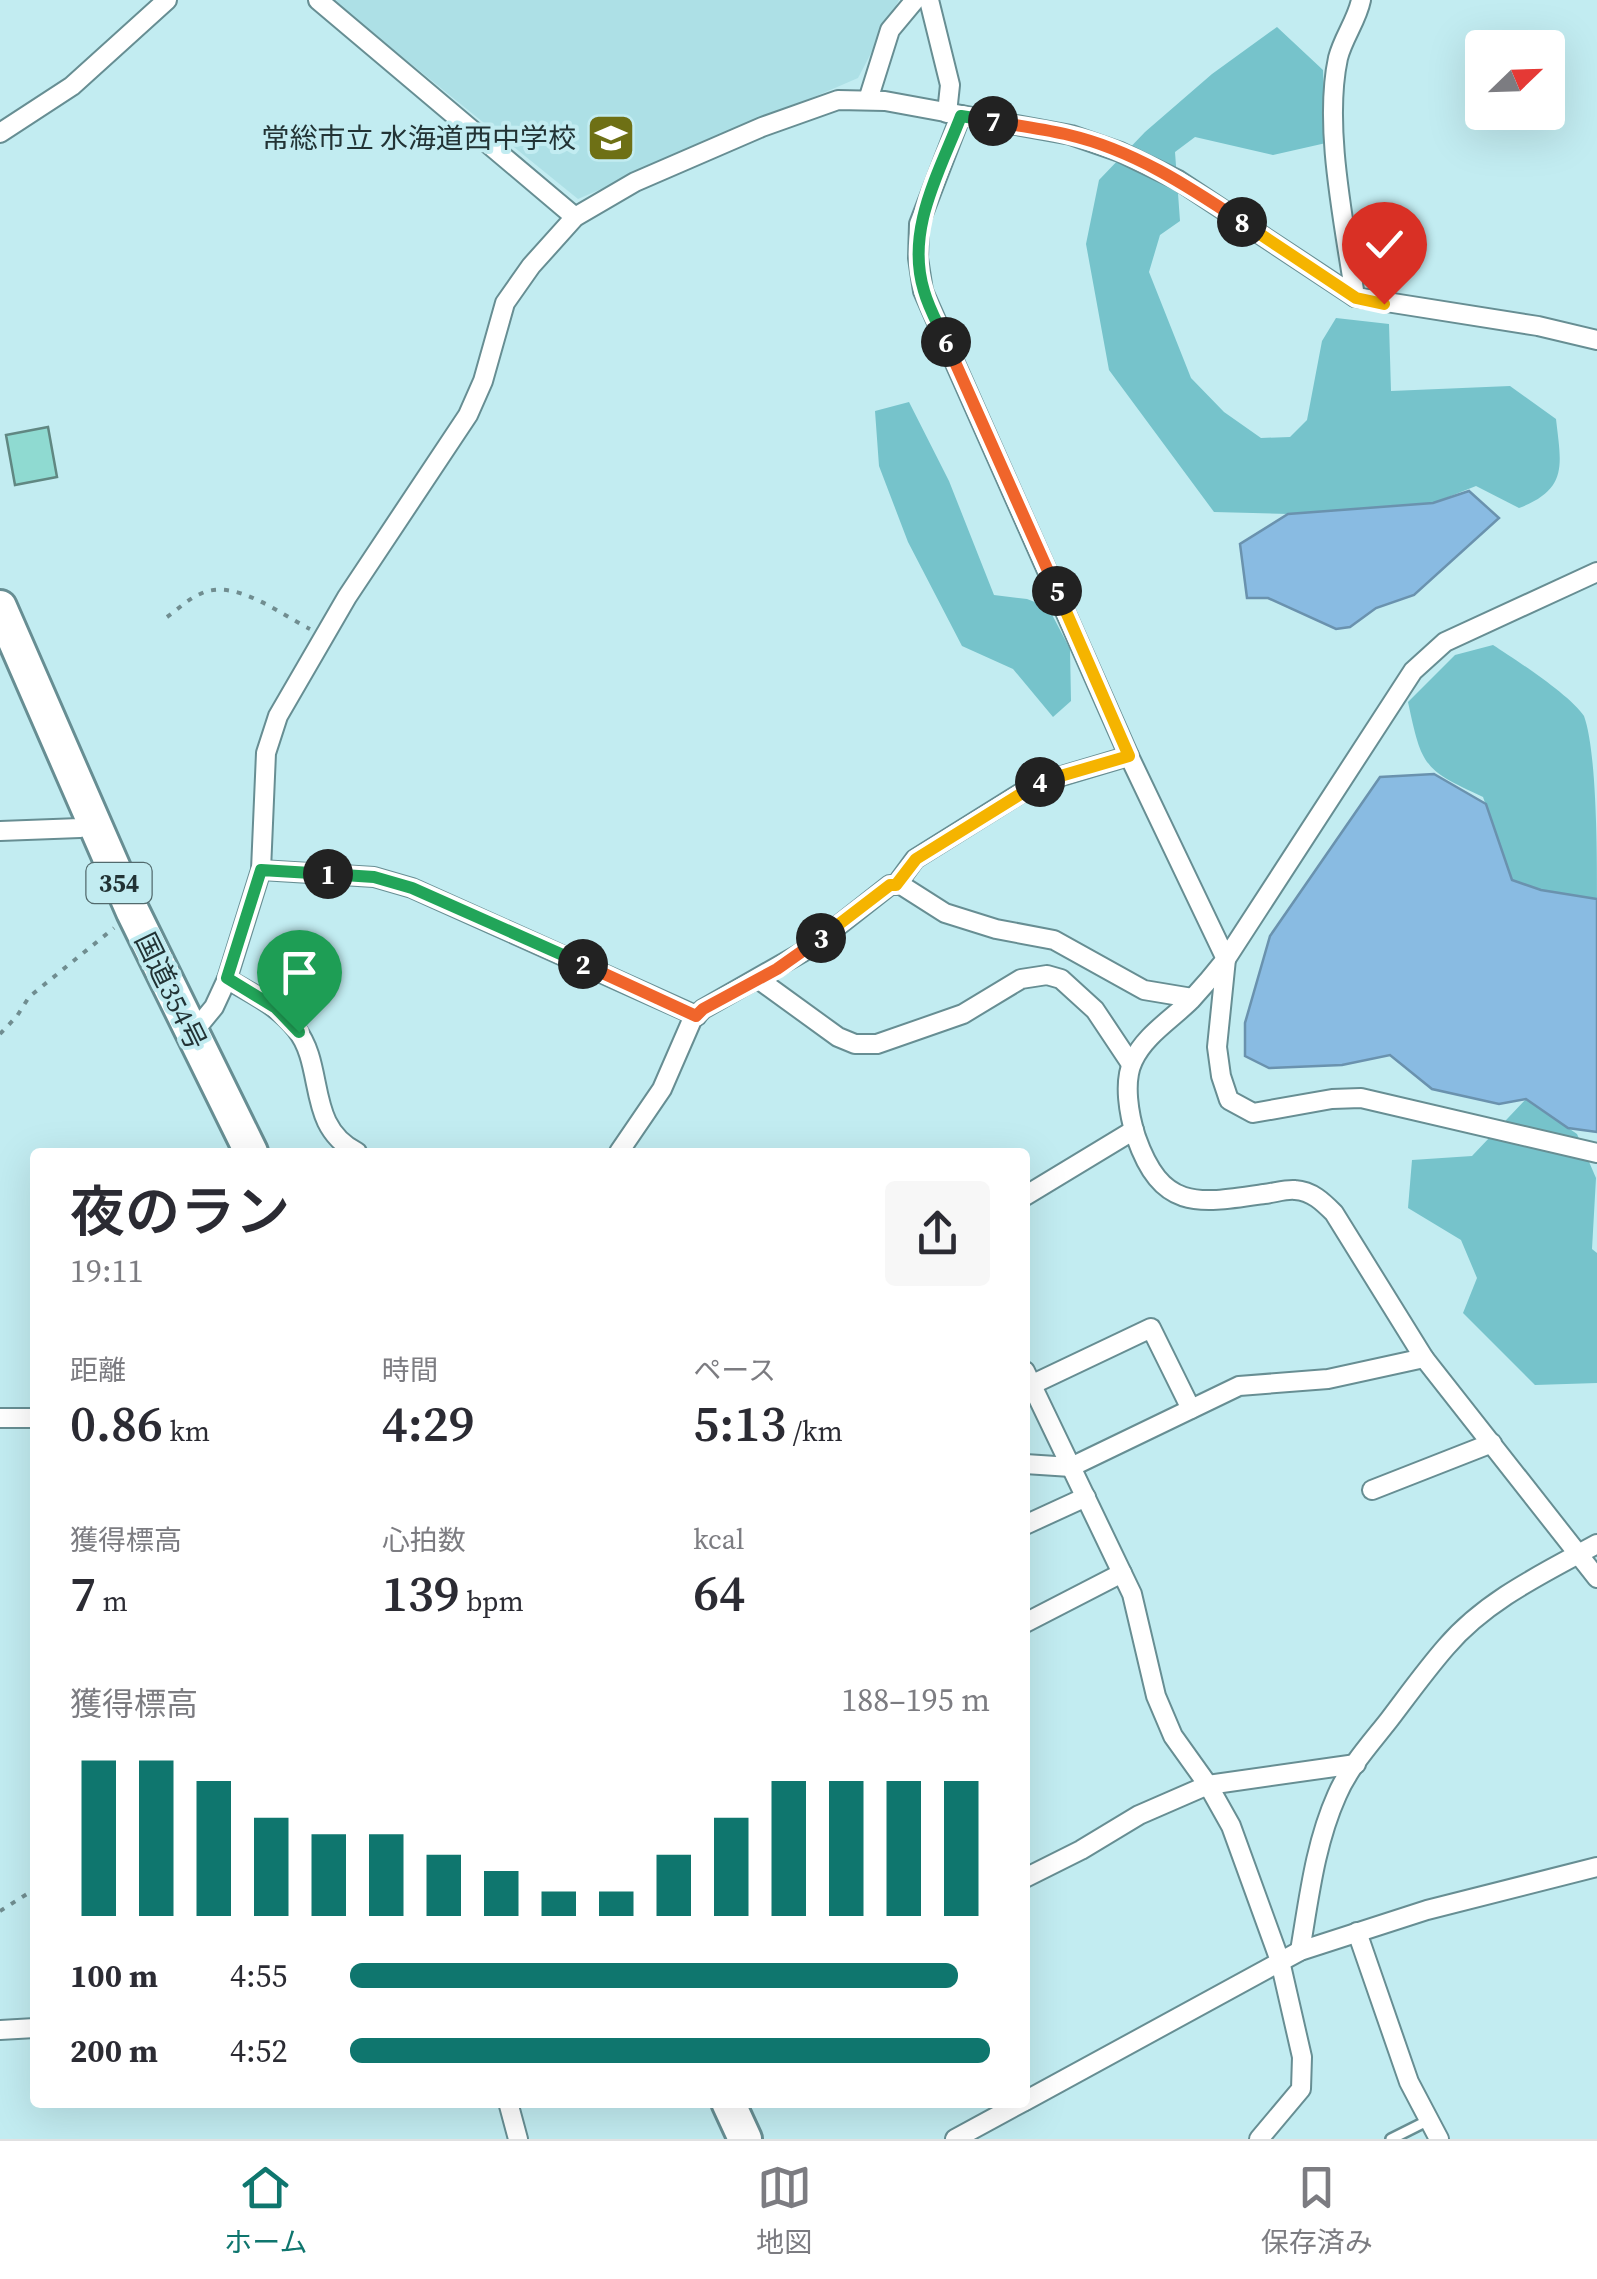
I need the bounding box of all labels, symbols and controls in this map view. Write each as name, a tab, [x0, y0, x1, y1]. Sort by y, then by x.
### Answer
north arrow	[1465, 30, 1565, 130]
map controls	[1465, 30, 1565, 130]
pin: 7	[968, 96, 1018, 146]
text: 7	[985, 102, 1001, 140]
school or university icon: 常総市立 水海道西中学校	[585, 112, 637, 164]
place label: 常総市立 水海道西中学校	[261, 119, 576, 157]
pin: 8	[1217, 197, 1267, 247]
pin	[1342, 202, 1427, 305]
text: 8	[1234, 203, 1250, 241]
icon: check	[1357, 217, 1412, 272]
pin: 6	[921, 317, 971, 367]
text: 6	[938, 323, 954, 361]
pin: 5	[1032, 566, 1082, 616]
text: 5	[1049, 572, 1065, 610]
pin: 4	[1015, 757, 1065, 807]
text: 4	[1032, 763, 1048, 801]
pin: 1	[303, 849, 353, 899]
text: 1	[320, 855, 336, 893]
road number: 354	[86, 863, 152, 903]
pin: 3	[796, 913, 846, 963]
text: 3	[813, 919, 829, 957]
street label: 国道354号	[126, 926, 216, 1056]
pin	[257, 930, 342, 1033]
pin: 2	[558, 939, 608, 989]
icon: arrive	[272, 945, 327, 1000]
text: 2	[575, 945, 591, 983]
text: 夜のラン	[70, 1174, 290, 1249]
button: share	[885, 1181, 990, 1286]
text: 19:11	[70, 1249, 144, 1293]
text: 距離	[70, 1351, 126, 1389]
text: 時間	[382, 1351, 438, 1389]
text: ペース	[693, 1351, 776, 1389]
text: 0.86	[70, 1389, 163, 1458]
text: 4:29	[382, 1389, 475, 1458]
text: 5:13	[693, 1389, 786, 1458]
text: km	[163, 1412, 210, 1450]
text: /km	[786, 1412, 843, 1450]
text: kcal	[693, 1520, 744, 1558]
text: 獲得標高	[70, 1521, 182, 1559]
text: 心拍数	[382, 1521, 466, 1559]
text: 64	[693, 1558, 745, 1627]
text: 7	[70, 1559, 96, 1628]
text: 139	[382, 1559, 460, 1628]
text: m	[96, 1582, 128, 1620]
text: bpm	[460, 1582, 524, 1620]
text: 188–195 m	[841, 1678, 990, 1722]
text: 獲得標高	[70, 1682, 198, 1726]
text: 100 m	[70, 1954, 158, 1998]
text: 4:55	[230, 1954, 288, 1998]
text: 200 m	[70, 2029, 158, 2073]
text: 4:52	[230, 2029, 288, 2073]
tab: ホーム	[224, 2160, 307, 2261]
tab: 地図	[756, 2160, 812, 2261]
tab: 保存済み	[1261, 2160, 1373, 2261]

